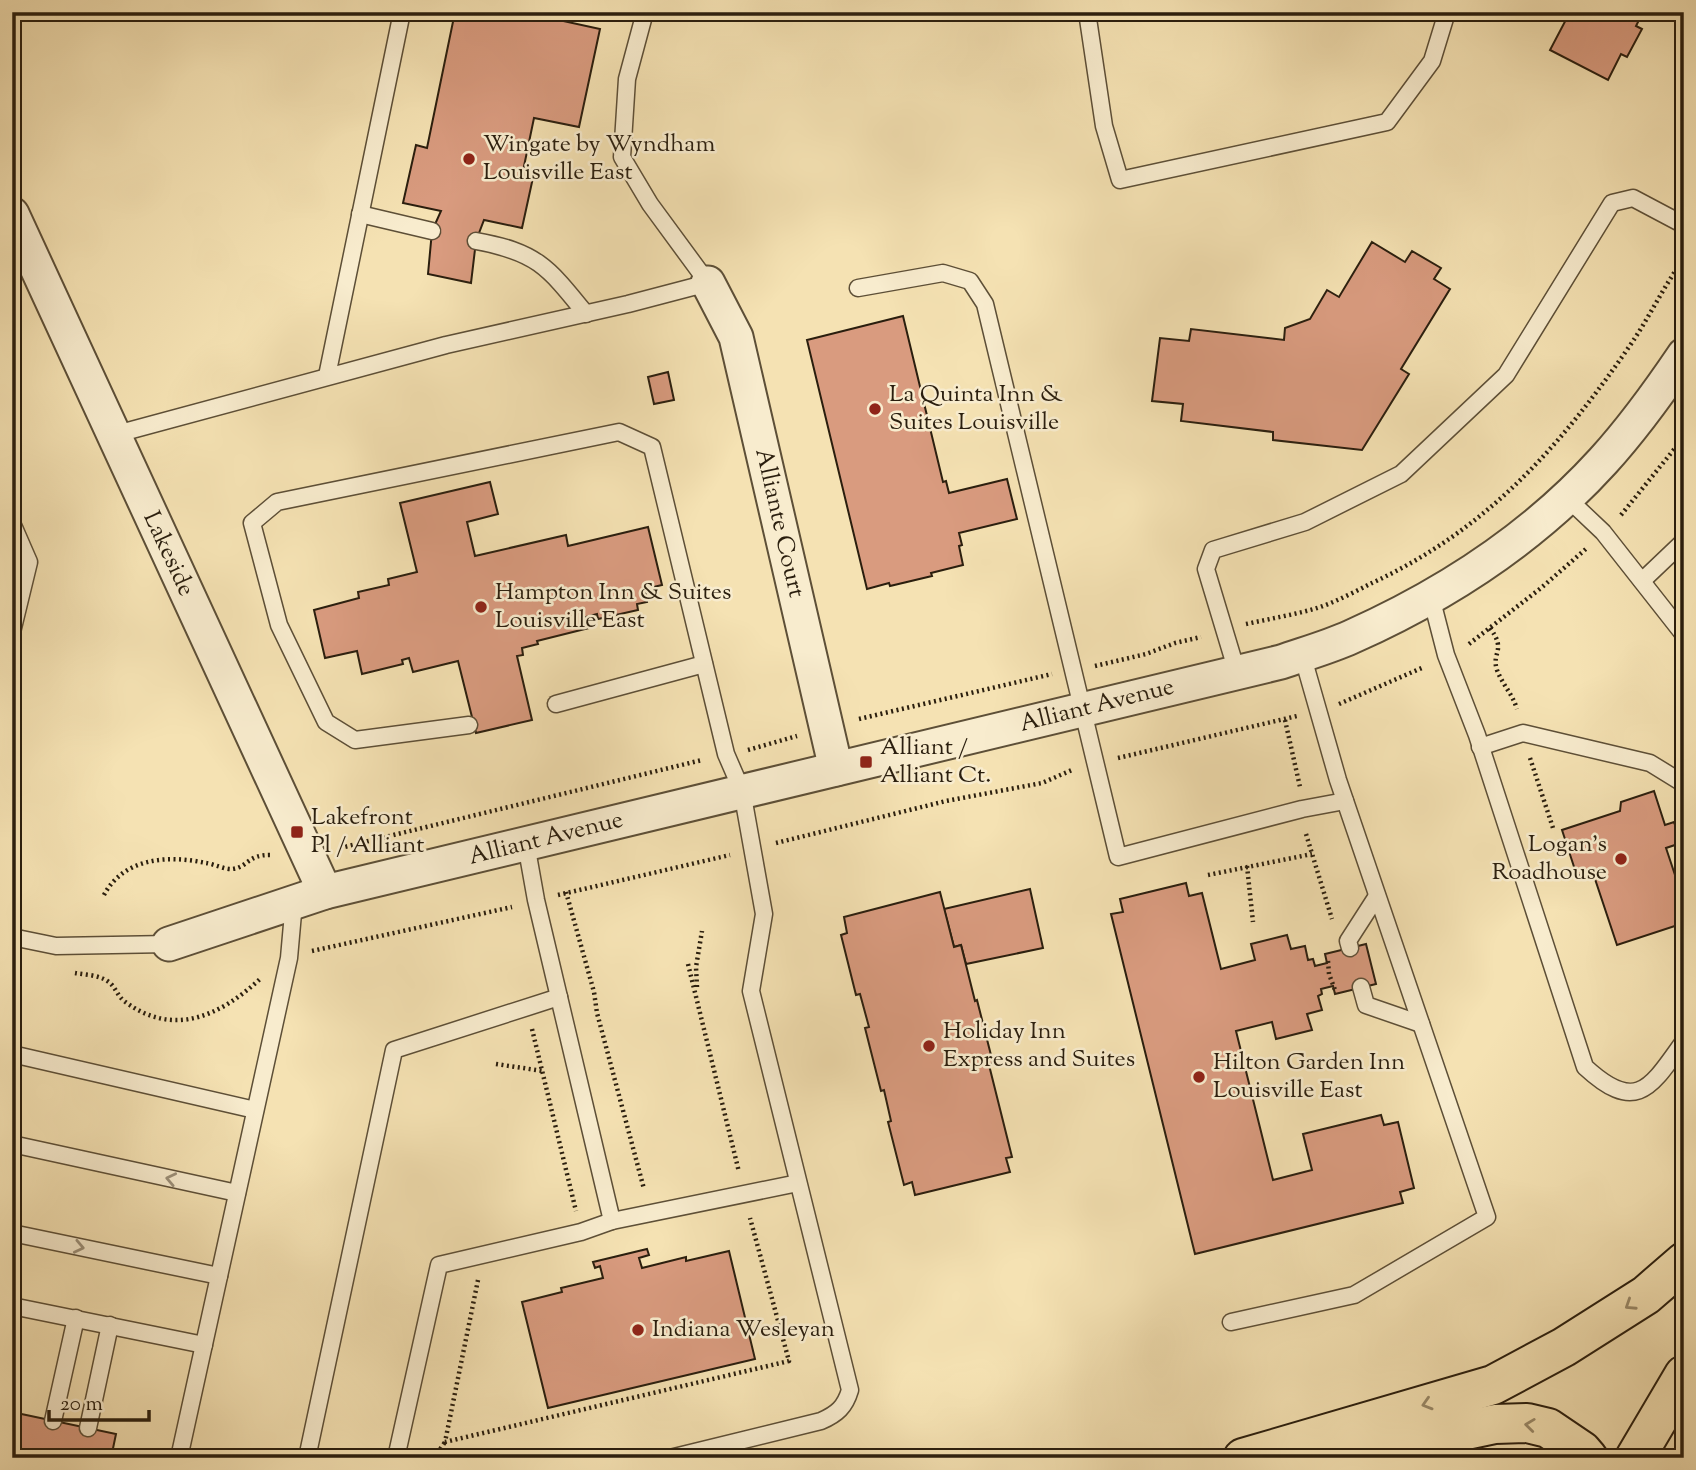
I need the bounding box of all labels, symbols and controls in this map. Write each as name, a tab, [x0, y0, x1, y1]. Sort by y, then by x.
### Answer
place label: Wingate by Wyndham Louisville East	[483, 128, 715, 190]
marker: Wingate by Wyndham Louisville East	[461, 151, 477, 167]
place label: La Quinta Inn & Suites Louisville	[889, 378, 1063, 440]
marker: La Quinta Inn & Suites Louisville	[867, 401, 883, 417]
street label: Alliante Court	[745, 445, 813, 601]
street label: Lakeside	[134, 506, 202, 602]
place label: Hampton Inn & Suites Louisville East	[495, 576, 731, 638]
marker: Hampton Inn & Suites Louisville East	[473, 599, 489, 615]
street label: Alliant Avenue	[1016, 670, 1178, 742]
place label: Alliant / Alliant Ct.	[880, 731, 991, 793]
marker: Alliant / Alliant Ct.	[858, 754, 874, 770]
place label: Lakefront Pl / Alliant	[311, 801, 424, 863]
street label: Alliant Avenue	[465, 803, 627, 875]
marker: Lakefront Pl / Alliant	[289, 824, 305, 840]
place label: Logan's Roadhouse	[1492, 828, 1607, 890]
marker: Logan's Roadhouse	[1613, 851, 1629, 867]
place label: Holiday Inn Express and Suites	[943, 1015, 1135, 1077]
marker: Holiday Inn Express and Suites	[921, 1038, 937, 1054]
place label: Hilton Garden Inn Louisville East	[1213, 1046, 1405, 1108]
marker: Hilton Garden Inn Louisville East	[1191, 1069, 1207, 1085]
one-way arrow	[165, 1172, 177, 1187]
one-way arrow	[73, 1238, 85, 1253]
one-way arrow	[1625, 1296, 1638, 1309]
place label: Indiana Wesleyan	[652, 1313, 835, 1347]
marker: Indiana Wesleyan	[630, 1322, 646, 1338]
scale bar	[49, 1379, 149, 1423]
text: 20 m	[60, 1390, 103, 1420]
one-way arrow	[1422, 1395, 1434, 1410]
one-way arrow	[1525, 1418, 1536, 1433]

